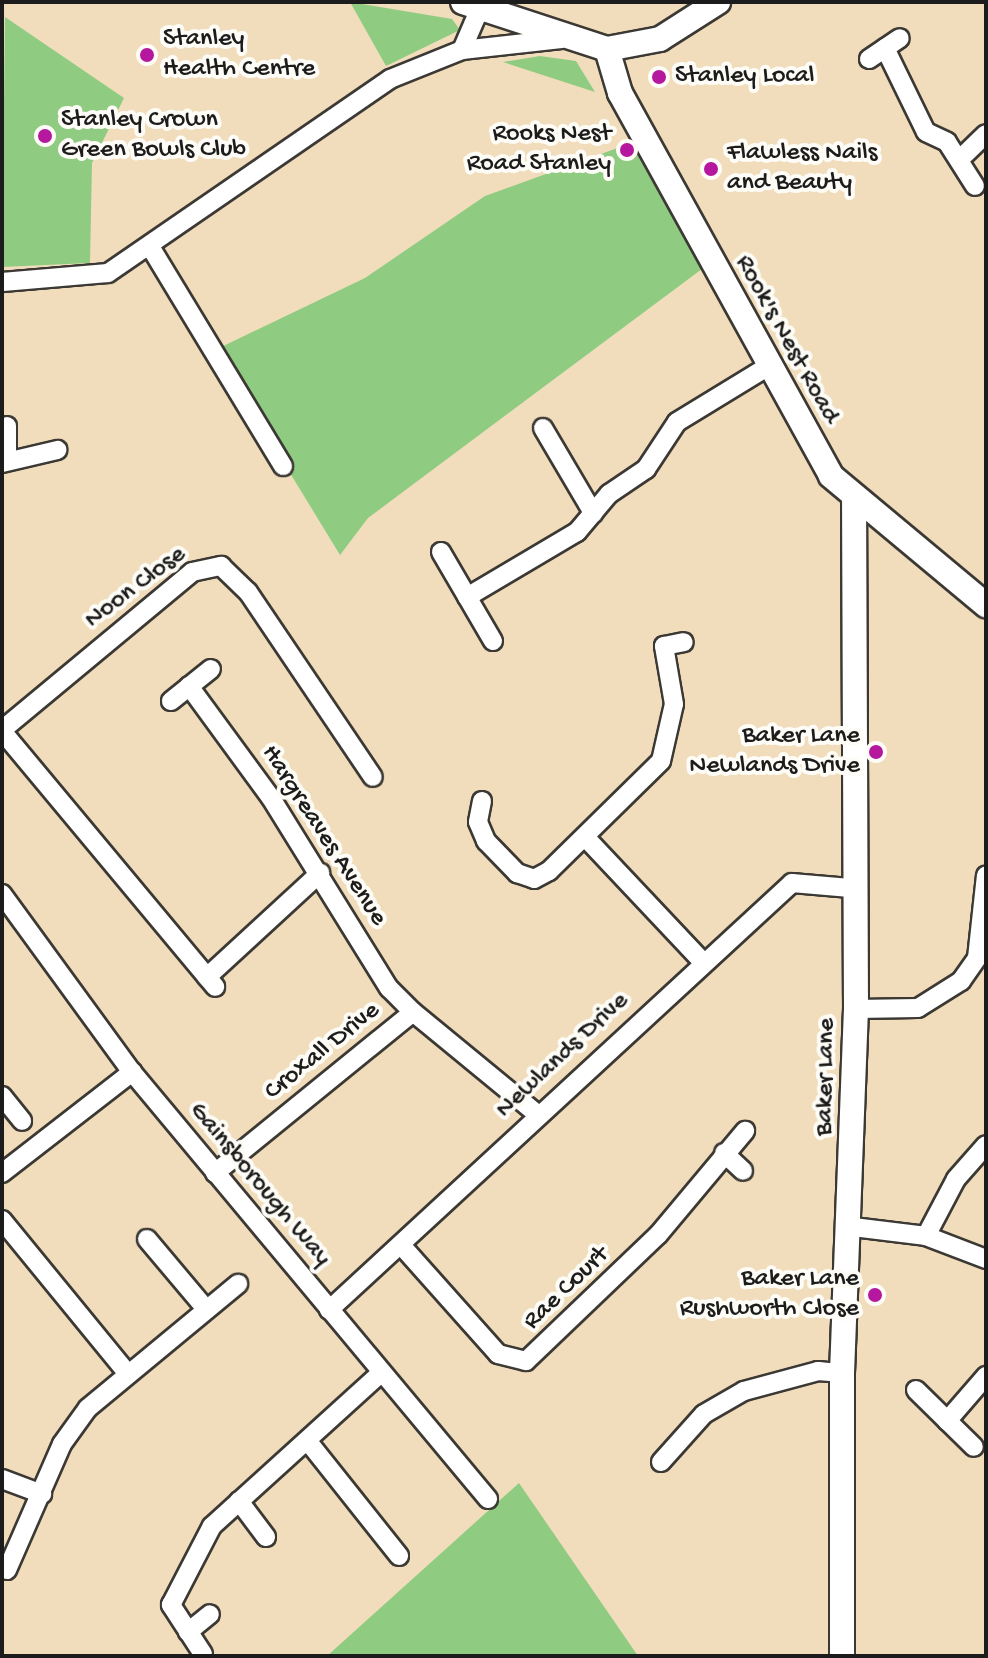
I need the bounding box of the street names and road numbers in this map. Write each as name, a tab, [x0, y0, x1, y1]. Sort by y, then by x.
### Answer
street label: Rook's Nest Road	[727, 250, 845, 430]
street label: Noon Close	[79, 540, 193, 636]
street label: Hargreaves Avenue	[253, 740, 393, 932]
street label: Newlands Drive	[490, 986, 636, 1126]
street label: Croxall Drive	[259, 996, 387, 1108]
street label: Baker Lane	[810, 1018, 844, 1136]
street label: Gainsborough Way	[181, 1097, 337, 1273]
street label: Rae Court	[518, 1241, 616, 1337]

